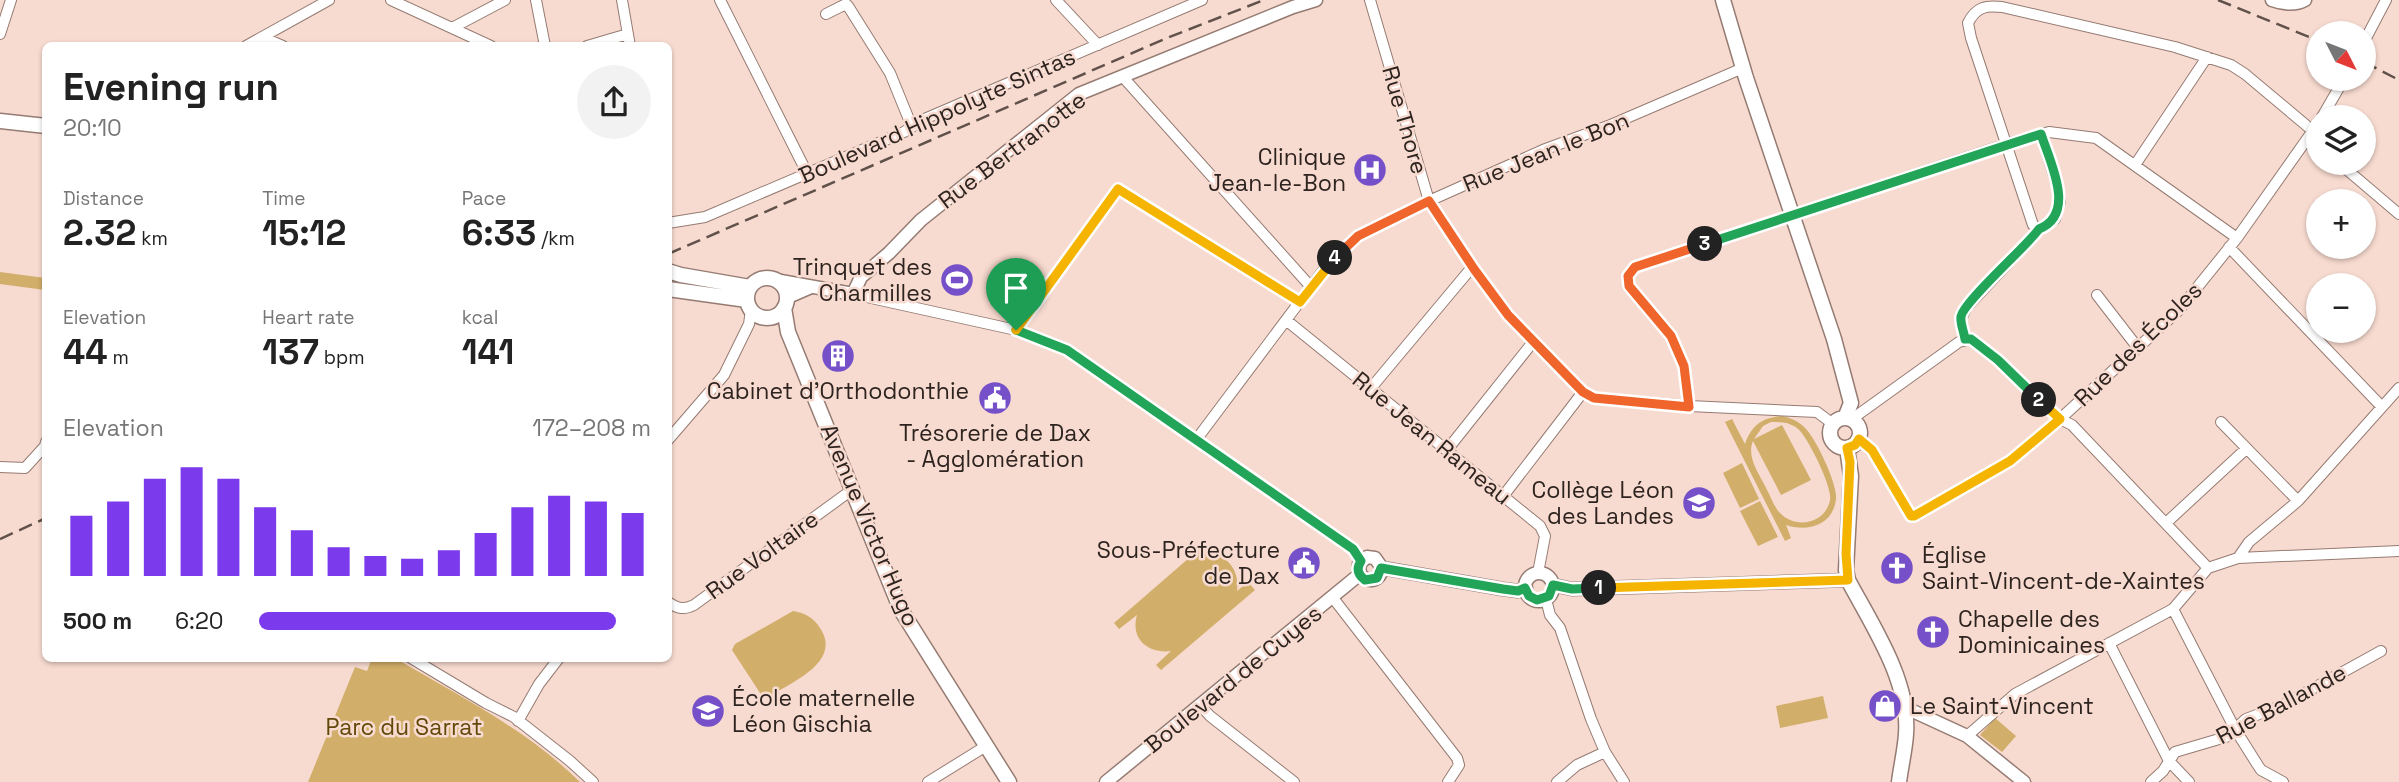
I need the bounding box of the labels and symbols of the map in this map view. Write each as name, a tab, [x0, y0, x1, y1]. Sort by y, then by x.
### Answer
north arrow	[2306, 21, 2376, 91]
street label: Boulevard Hippolyte Sintas	[794, 41, 1080, 191]
street label: Rue Thore	[1375, 62, 1435, 178]
street label: Rue Bertranotte	[932, 85, 1092, 215]
street label: Rue Jean le Bon	[1458, 105, 1634, 199]
place label: Clinique Jean-le-Bon	[1208, 142, 1346, 198]
hospital icon: Clinique Jean-le-Bon	[1351, 151, 1389, 189]
pin: 3	[1688, 226, 1722, 262]
pin: 4	[1318, 240, 1352, 276]
place label: Trinquet des Charmilles	[793, 252, 932, 308]
pin	[986, 258, 1046, 330]
sports icon: Trinquet des Charmilles	[938, 261, 976, 299]
street label: Rue des Écoles	[2068, 275, 2208, 413]
building icon: Cabinet d'Orthodonthie	[819, 337, 857, 375]
street label: Rue Jean Rameau	[1346, 365, 1518, 511]
place label: Cabinet d'Orthodonthie	[707, 376, 969, 406]
public building icon: Trésorerie de Dax - Agglomération	[976, 379, 1014, 417]
pin: 2	[2022, 382, 2056, 418]
place label: Trésorerie de Dax - Agglomération	[899, 418, 1091, 474]
street label: Avenue Victor Hugo	[814, 419, 926, 631]
place label: Collège Léon des Landes	[1531, 475, 1674, 531]
school or university icon: Collège Léon des Landes	[1680, 484, 1718, 522]
street label: Rue Voltaire	[700, 504, 824, 606]
place label: Sous-Préfecture de Dax	[1097, 535, 1280, 591]
place label: Église Saint-Vincent-de-Xaintes	[1922, 540, 2205, 596]
public building icon: Sous-Préfecture de Dax	[1285, 544, 1323, 582]
church icon: Église Saint-Vincent-de-Xaintes	[1878, 549, 1916, 587]
pin: 1	[1582, 570, 1616, 606]
street label: Boulevard de Cuyes	[1138, 598, 1328, 760]
place label: Chapelle des Dominicaines	[1958, 604, 2105, 660]
church icon: Chapelle des Dominicaines	[1914, 613, 1952, 651]
street label: Rue Ballande	[2211, 657, 2351, 751]
place label: École maternelle Léon Gischia	[732, 683, 915, 739]
shop icon: Le Saint-Vincent	[1866, 687, 1904, 725]
place label: Le Saint-Vincent	[1910, 691, 2094, 721]
school or university icon: École maternelle Léon Gischia	[689, 692, 727, 730]
park label: Parc du Sarrat	[326, 712, 482, 742]

